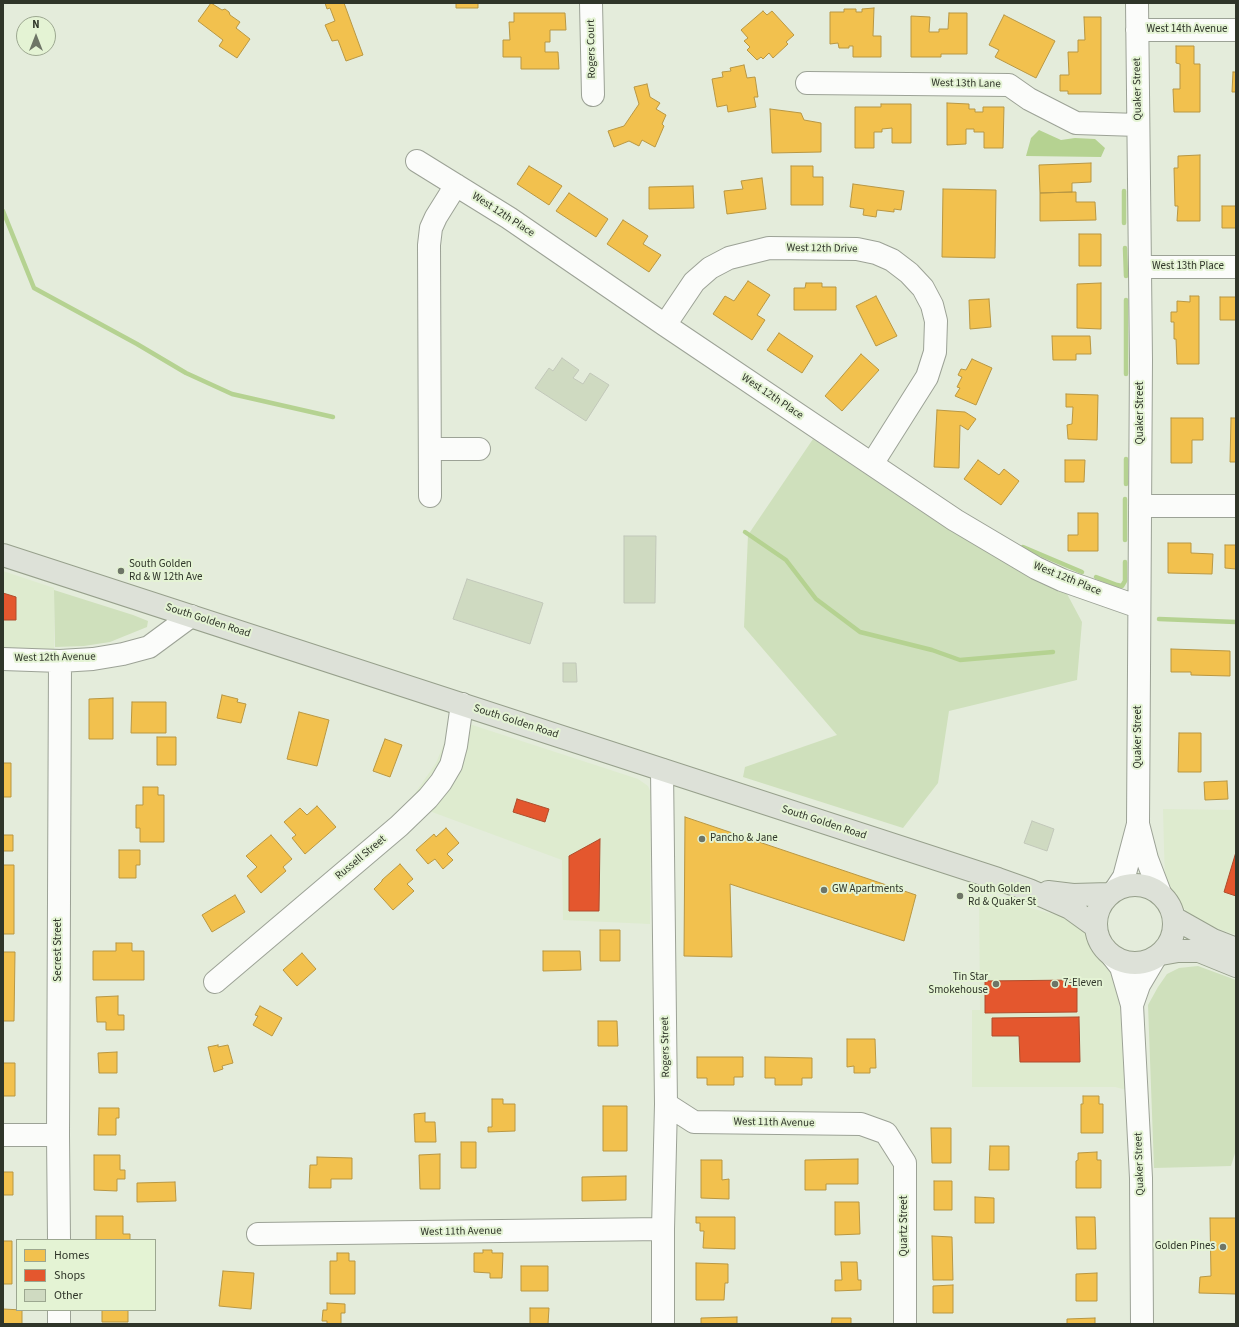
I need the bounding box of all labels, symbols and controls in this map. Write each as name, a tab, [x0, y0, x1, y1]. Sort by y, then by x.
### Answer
north arrow	[16, 16, 56, 56]
text: N	[32, 17, 40, 32]
street label: Rogers Court	[585, 19, 599, 79]
street label: West 14th Avenue	[1146, 23, 1228, 37]
street label: Quaker Street	[1131, 57, 1145, 121]
street label: West 13th Lane	[931, 77, 1001, 91]
street label: West 12th Place	[469, 190, 537, 240]
street label: West 12th Drive	[786, 242, 858, 256]
street label: West 13th Place	[1152, 260, 1224, 274]
street label: West 12th Place	[738, 371, 806, 423]
street label: Quaker Street	[1134, 381, 1148, 445]
place label: South Golden Rd & W 12th Ave	[129, 558, 202, 584]
street label: West 12th Place	[1031, 559, 1103, 599]
marker: South Golden Rd & W 12th Ave	[116, 566, 126, 576]
street label: South Golden Road	[164, 601, 252, 641]
street label: West 12th Avenue	[14, 651, 96, 665]
street label: South Golden Road	[472, 702, 560, 742]
street label: Quaker Street	[1132, 705, 1146, 769]
street label: South Golden Road	[780, 803, 868, 843]
place label: Pancho & Jane	[710, 832, 778, 846]
street label: Russell Street	[333, 833, 389, 883]
marker: Pancho & Jane	[697, 834, 707, 844]
place label: GW Apartments	[832, 883, 903, 897]
place label: South Golden Rd & Quaker St	[968, 883, 1036, 909]
marker: GW Apartments	[819, 885, 829, 895]
marker: South Golden Rd & Quaker St	[955, 891, 965, 901]
street label: Secrest Street	[52, 918, 66, 982]
place label: Tin Star Smokehouse	[928, 971, 988, 997]
place label: 7-Eleven	[1063, 977, 1103, 991]
marker: Tin Star Smokehouse	[991, 979, 1001, 989]
marker: 7-Eleven	[1050, 979, 1060, 989]
street label: Rogers Street	[659, 1016, 673, 1078]
street label: West 11th Avenue	[733, 1116, 815, 1130]
street label: Quaker Street	[1132, 1132, 1148, 1196]
street label: Quartz Street	[898, 1196, 912, 1256]
street label: West 11th Avenue	[420, 1225, 502, 1239]
legend	[16, 1239, 156, 1311]
place label: Golden Pines	[1155, 1240, 1215, 1254]
marker: Golden Pines	[1218, 1242, 1228, 1252]
text: Homes	[54, 1247, 89, 1264]
text: Shops	[54, 1267, 85, 1284]
text: Other	[54, 1287, 83, 1304]

